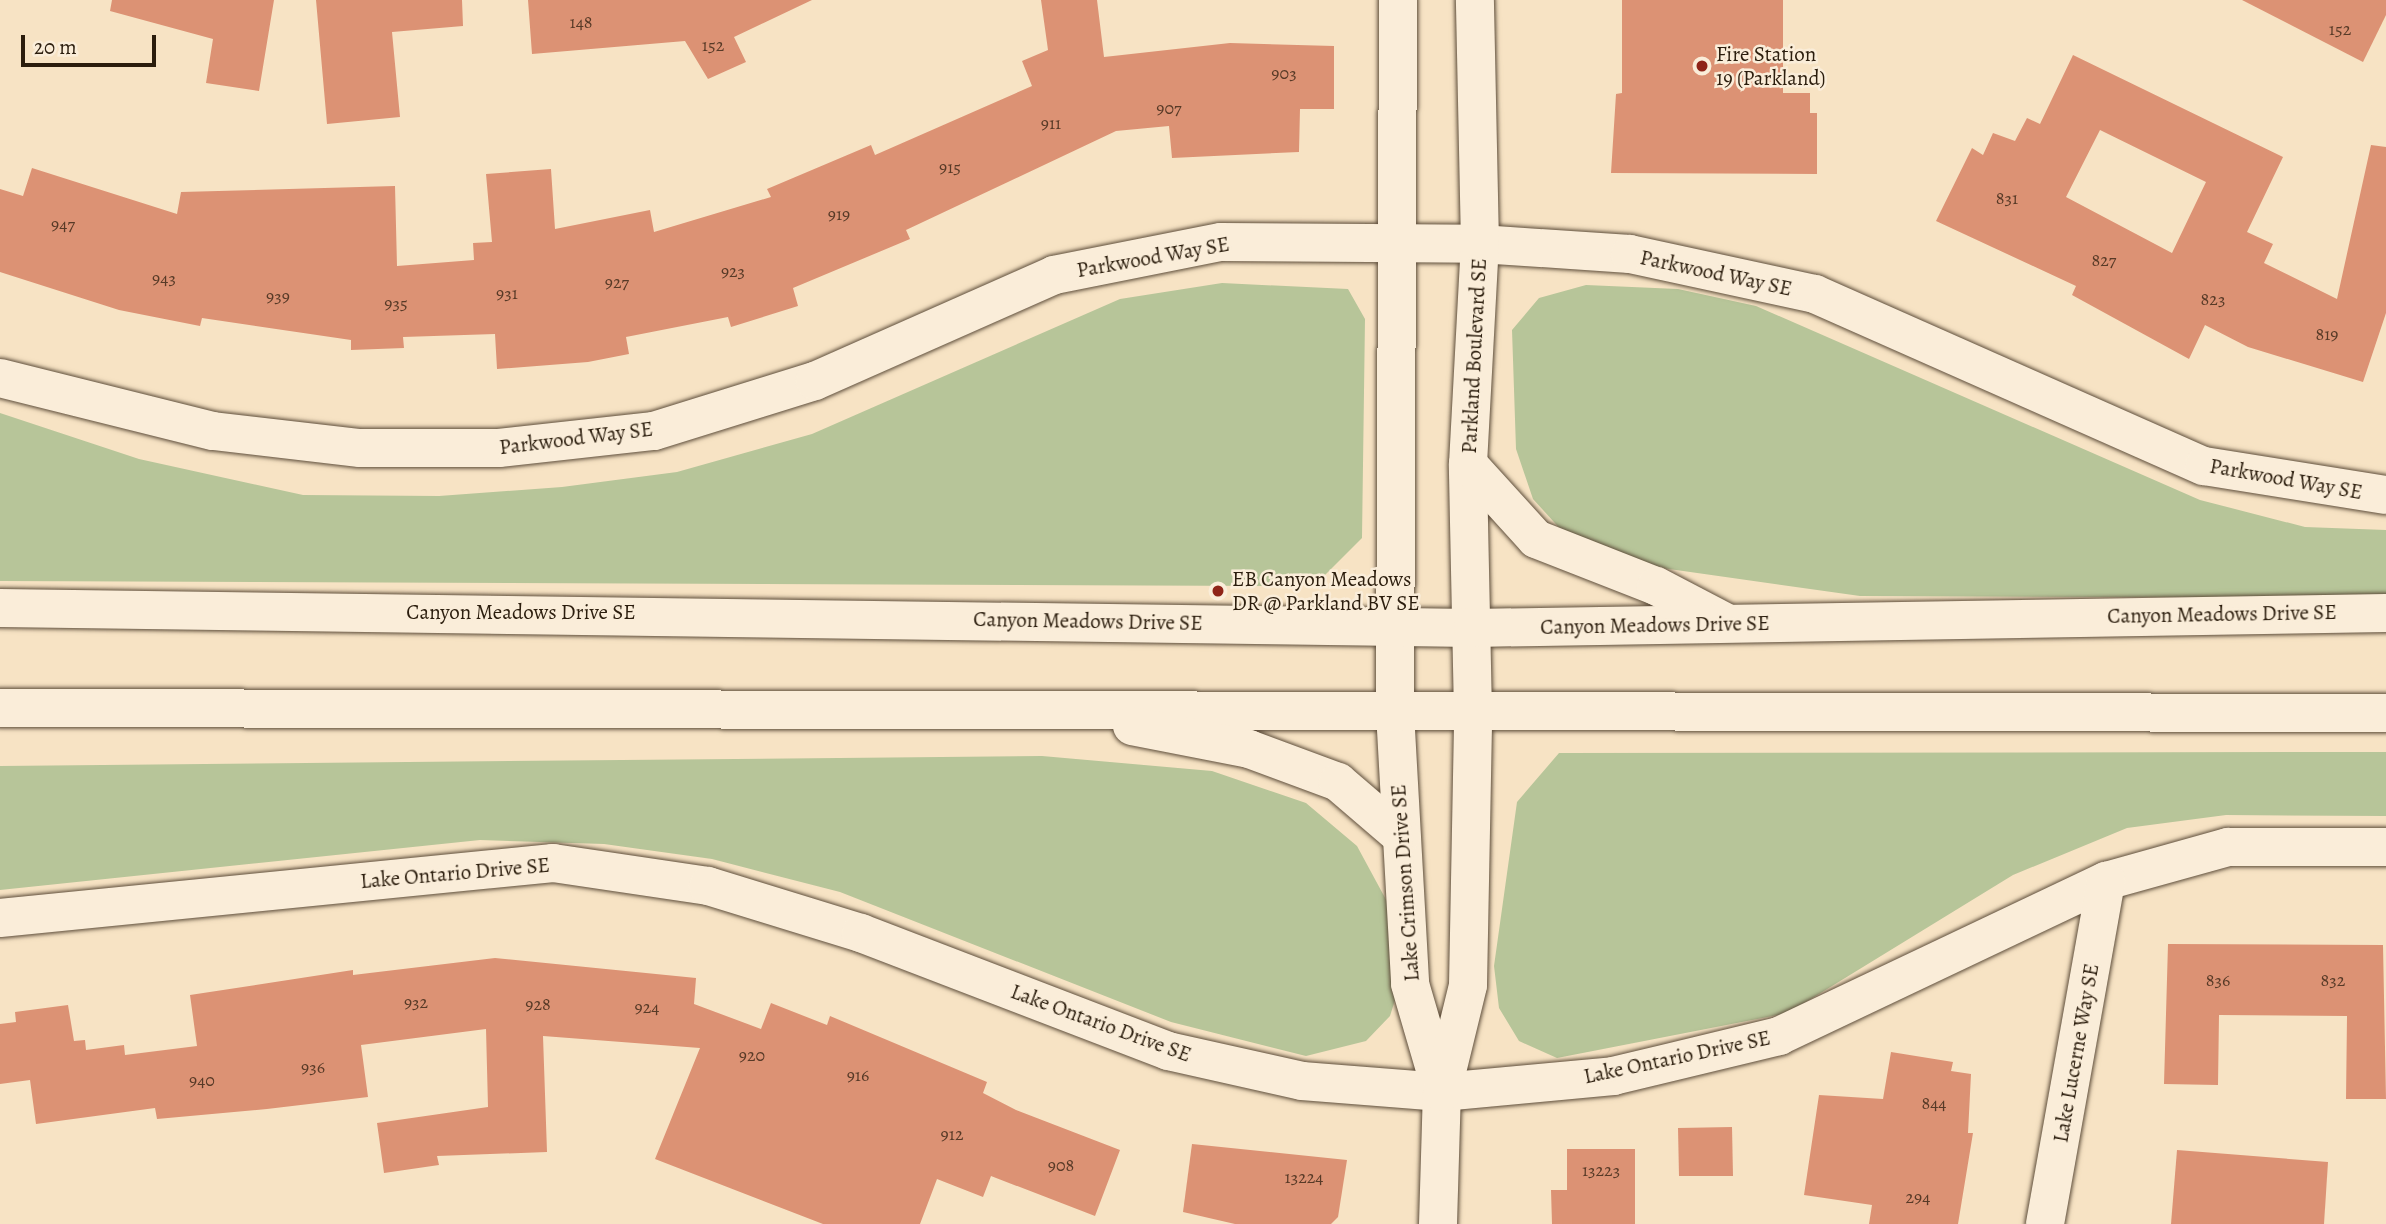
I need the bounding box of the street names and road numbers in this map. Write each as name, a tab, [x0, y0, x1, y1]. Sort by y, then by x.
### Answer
street label: Parkwood Way SE	[1075, 231, 1231, 283]
street label: Parkwood Way SE	[1638, 245, 1794, 301]
street label: Parkland Boulevard SE	[1456, 258, 1492, 454]
street label: Parkwood Way SE	[498, 416, 654, 460]
street label: Parkwood Way SE	[2208, 453, 2364, 505]
street label: Canyon Meadows Drive SE	[406, 599, 636, 625]
street label: Canyon Meadows Drive SE	[2107, 599, 2337, 629]
street label: Canyon Meadows Drive SE	[973, 606, 1203, 636]
street label: Canyon Meadows Drive SE	[1540, 610, 1770, 640]
street label: Lake Crimson Drive SE	[1386, 784, 1424, 982]
street label: Lake Ontario Drive SE	[359, 852, 551, 894]
street label: Lake Lucerne Way SE	[2048, 961, 2104, 1145]
street label: Lake Ontario Drive SE	[1007, 979, 1195, 1067]
street label: Lake Ontario Drive SE	[1581, 1025, 1773, 1089]

